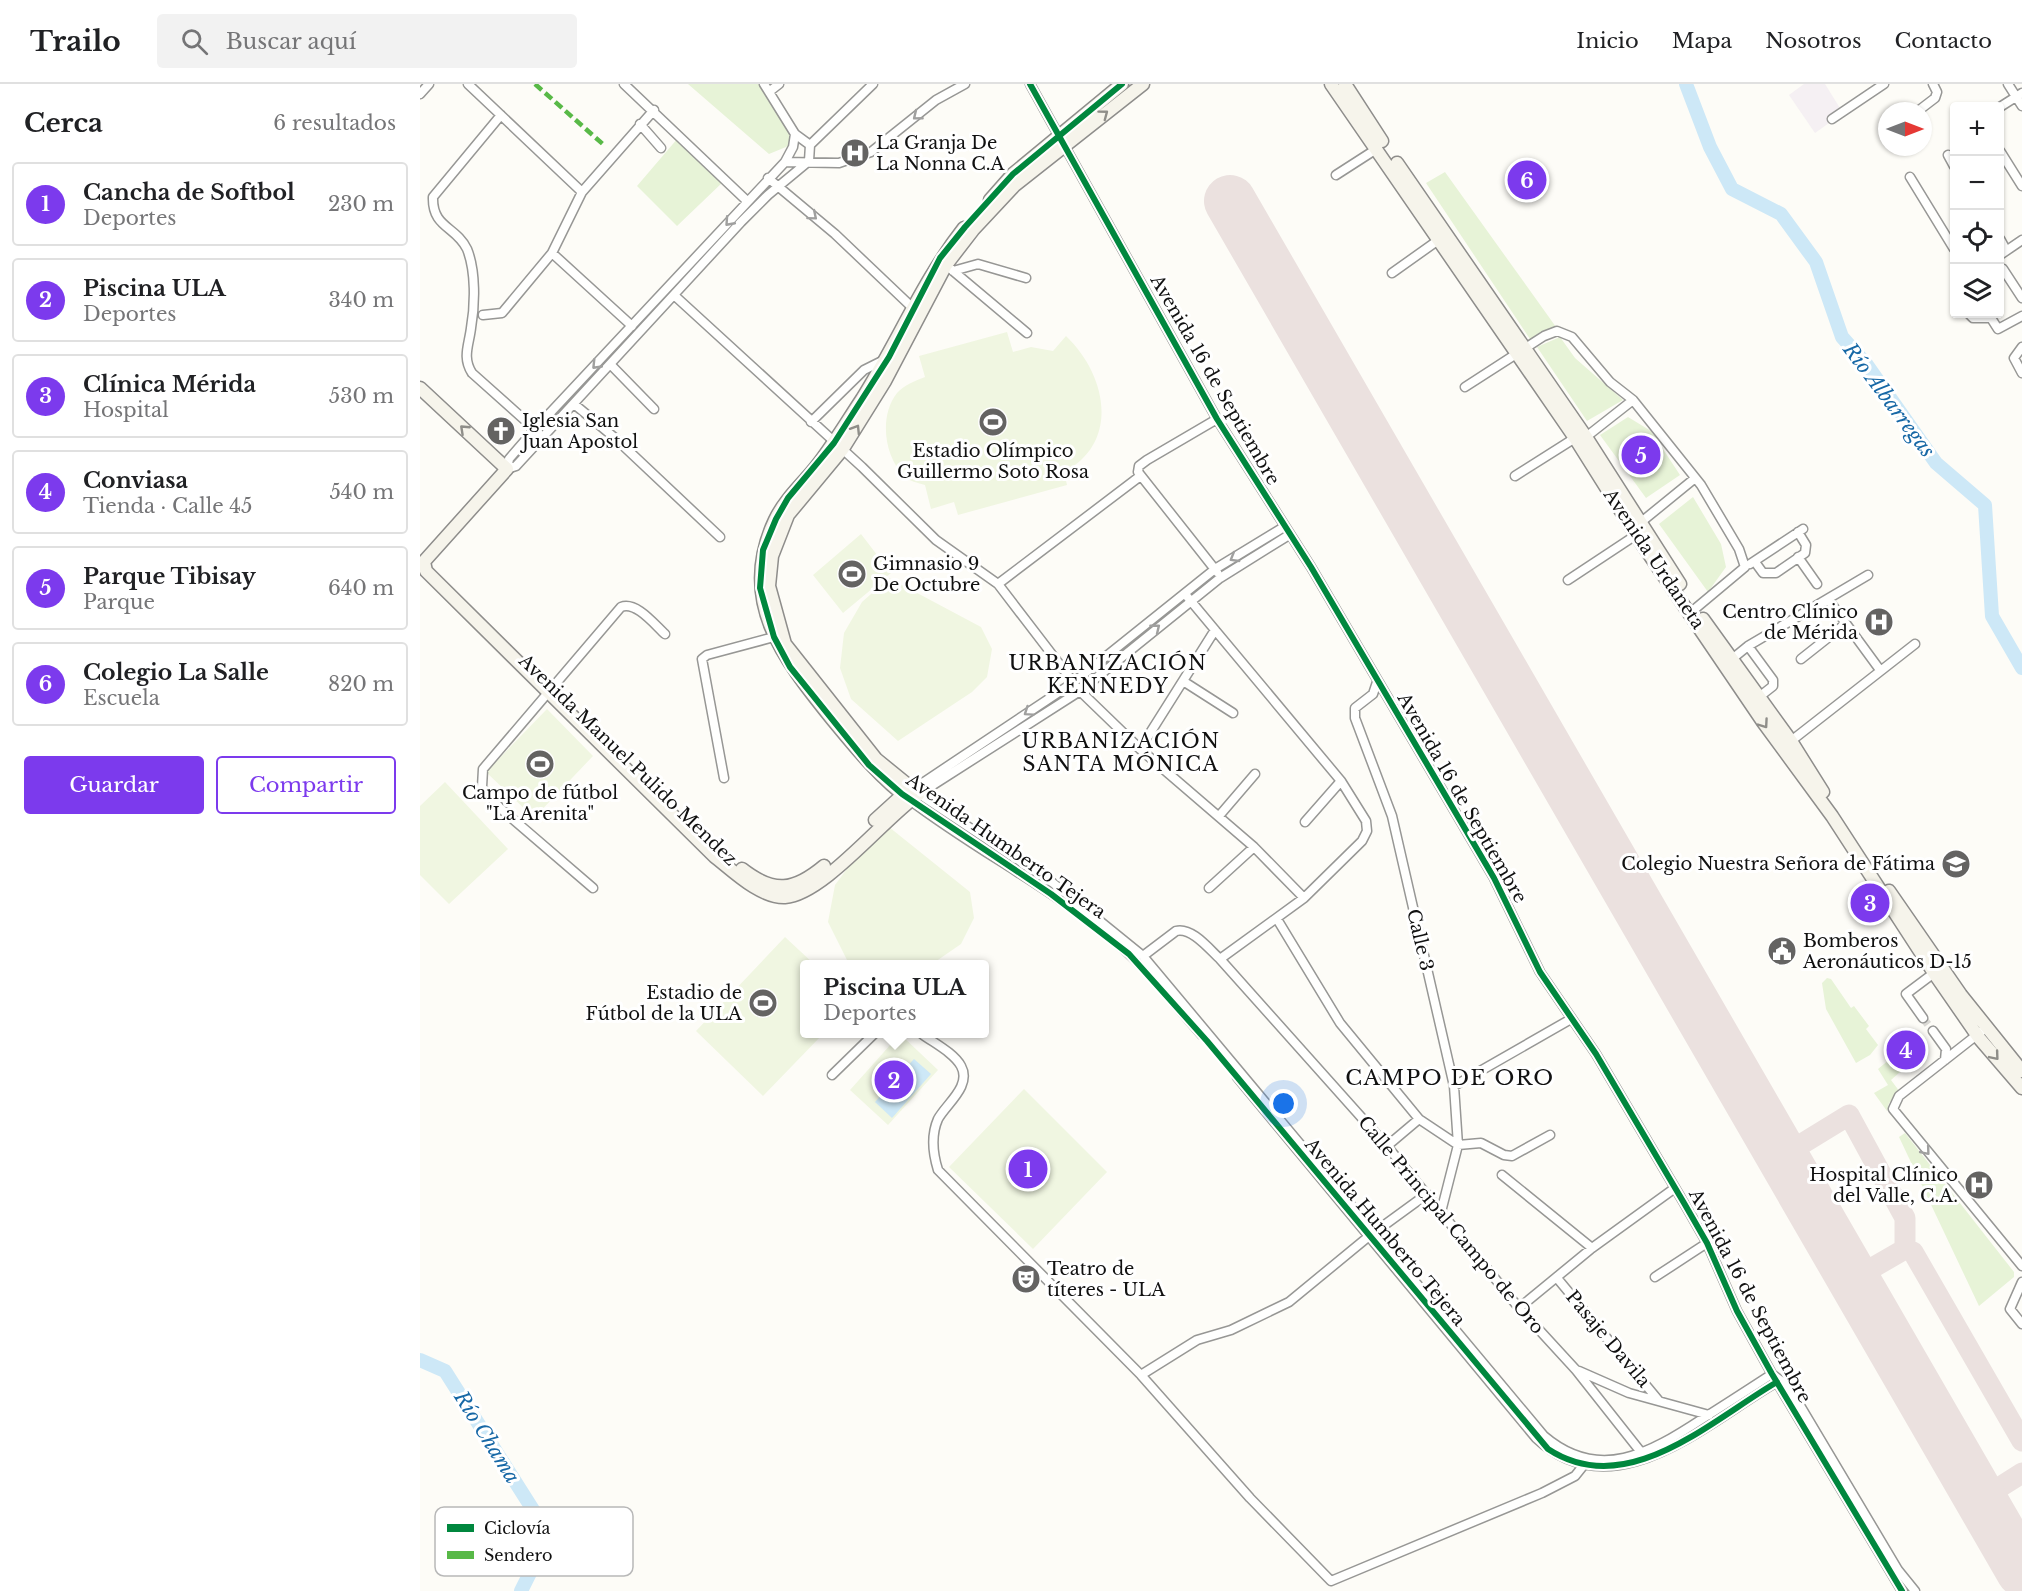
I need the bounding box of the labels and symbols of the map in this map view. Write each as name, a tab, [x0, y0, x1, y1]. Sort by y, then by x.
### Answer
north arrow	[1878, 102, 1932, 156]
one-way arrow	[912, 108, 923, 119]
one-way arrow	[1097, 110, 1108, 121]
place label: La Granja De La Nonna C.A	[876, 132, 1005, 175]
hospital icon: La Granja De La Nonna C.A	[839, 137, 871, 169]
pin: 6	[1508, 158, 1546, 202]
one-way arrow	[806, 209, 817, 220]
one-way arrow	[725, 215, 736, 225]
street label: Avenida 16 de Septiembre	[1145, 270, 1284, 489]
water label: Río Albarregas	[1838, 337, 1940, 462]
one-way arrow	[593, 357, 604, 368]
sports icon: Estadio Olímpico Guillermo Soto Rosa	[977, 406, 1009, 438]
place label: Iglesia San Juan Apostol	[520, 410, 638, 453]
church icon: Iglesia San Juan Apostol	[485, 415, 517, 447]
one-way arrow	[848, 424, 859, 435]
one-way arrow	[461, 425, 472, 436]
pin: 5	[1622, 432, 1660, 478]
place label: Estadio Olímpico Guillermo Soto Rosa	[897, 440, 1089, 483]
street label: Avenida Urdaneta	[1598, 484, 1709, 633]
one-way arrow	[1230, 550, 1240, 562]
place label: Gimnasio 9 De Octubre	[873, 553, 980, 596]
sports icon: Gimnasio 9 De Octubre	[836, 558, 868, 590]
place label: Centro Clínico de Mérida	[1722, 601, 1858, 644]
hospital icon: Centro Clínico de Mérida	[1863, 606, 1895, 638]
one-way arrow	[1149, 624, 1160, 635]
street label: Avenida Manuel Pulido Mendez	[514, 649, 742, 870]
district label: URBANIZACIÓN KENNEDY	[1008, 650, 1208, 698]
street label: Avenida 16 de Septiembre	[1392, 688, 1531, 907]
one-way arrow	[1024, 705, 1034, 717]
one-way arrow	[1757, 717, 1768, 728]
district label: URBANIZACIÓN SANTA MÓNICA	[1021, 728, 1221, 776]
sports icon: Campo de fútbol "La Arenita"	[524, 748, 556, 780]
street label: Avenida Humberto Tejera	[901, 768, 1110, 923]
place label: Campo de fútbol "La Arenita"	[462, 782, 618, 825]
school or university icon: Colegio Nuestra Señora de Fátima	[1940, 848, 1972, 880]
place label: Colegio Nuestra Señora de Fátima	[1621, 853, 1935, 875]
pin: 3	[1850, 880, 1890, 926]
street label: Calle 3	[1402, 907, 1438, 973]
place label: Bomberos Aeronáuticos D-15	[1802, 930, 1972, 973]
public building icon: Bomberos Aeronáuticos D-15	[1766, 935, 1798, 967]
place label: Estadio de Fútbol de la ULA	[586, 982, 743, 1025]
sports icon: Estadio de Fútbol de la ULA	[747, 987, 779, 1019]
pin: 4	[1886, 1028, 1926, 1072]
one-way arrow	[1987, 1049, 1998, 1060]
pin: 2	[874, 1058, 914, 1102]
district label: CAMPO DE ORO	[1345, 1065, 1555, 1091]
your location	[1269, 1089, 1298, 1118]
street label: Calle Principal Campo de Oro	[1353, 1112, 1549, 1338]
street label: Avenida Humberto Tejera	[1299, 1133, 1470, 1330]
one-way arrow	[1919, 1144, 1930, 1155]
pin: 1	[1008, 1146, 1048, 1192]
place label: Hospital Clínico del Valle, C.A.	[1809, 1164, 1958, 1207]
hospital icon: Hospital Clínico del Valle, C.A.	[1963, 1169, 1995, 1201]
street label: Avenida 16 de Septiembre	[1684, 1184, 1816, 1407]
place label: Teatro de títeres - ULA	[1047, 1258, 1166, 1301]
theatre icon: Teatro de títeres - ULA	[1010, 1263, 1042, 1295]
street label: Pasaje Davila	[1561, 1286, 1655, 1392]
water label: Río Chama	[449, 1386, 525, 1487]
legend	[435, 1507, 633, 1576]
text: Ciclovía	[484, 1518, 550, 1538]
text: Sendero	[484, 1545, 552, 1565]

